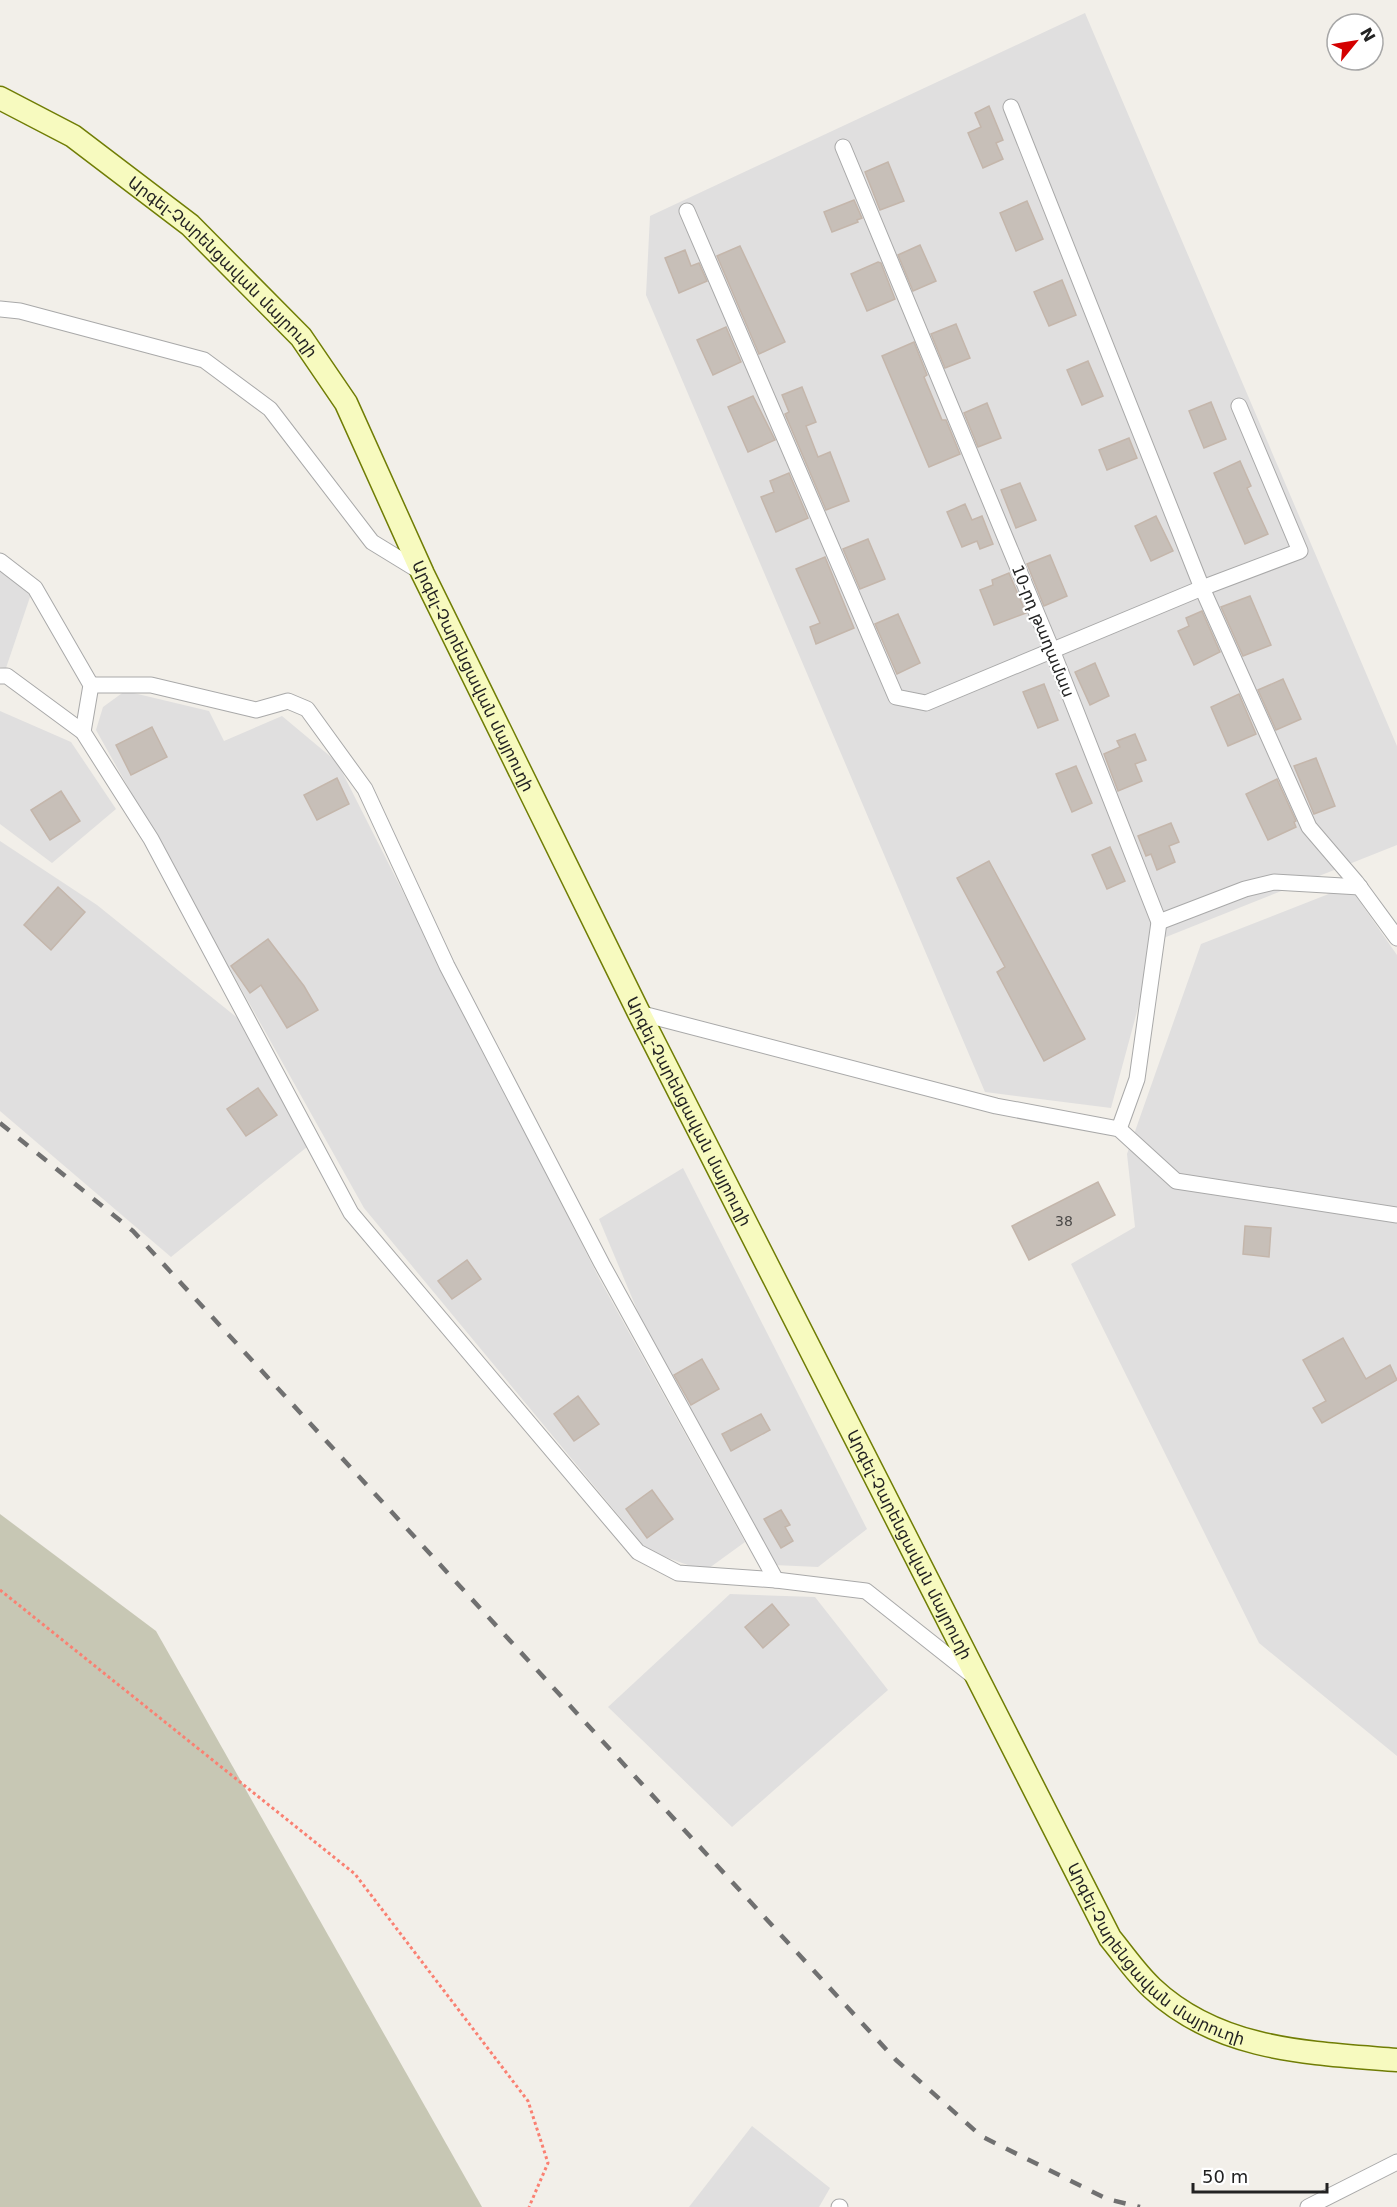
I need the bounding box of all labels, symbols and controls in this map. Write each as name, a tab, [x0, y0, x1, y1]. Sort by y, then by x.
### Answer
north arrow	[1325, 12, 1385, 72]
text: N	[1356, 24, 1379, 45]
street label: Արգել-Չարենցավան մայրուղի	[125, 172, 322, 361]
street label: Արգել-Չարենցավան մայրուղի	[409, 557, 538, 794]
street label: 10-րդ թաղամաս	[1008, 562, 1078, 700]
street label: Արգել-Չարենցավան մայրուղի	[623, 993, 755, 1229]
house number: 38	[1055, 1213, 1073, 1229]
street label: Արգել-Չարենցավան մայրուղի	[843, 1427, 976, 1662]
street label: Արգել-Չարենցավան մայրուղի	[1064, 1860, 1247, 2048]
scale bar	[1193, 2156, 1326, 2194]
text: 50 m	[1202, 2166, 1248, 2187]

